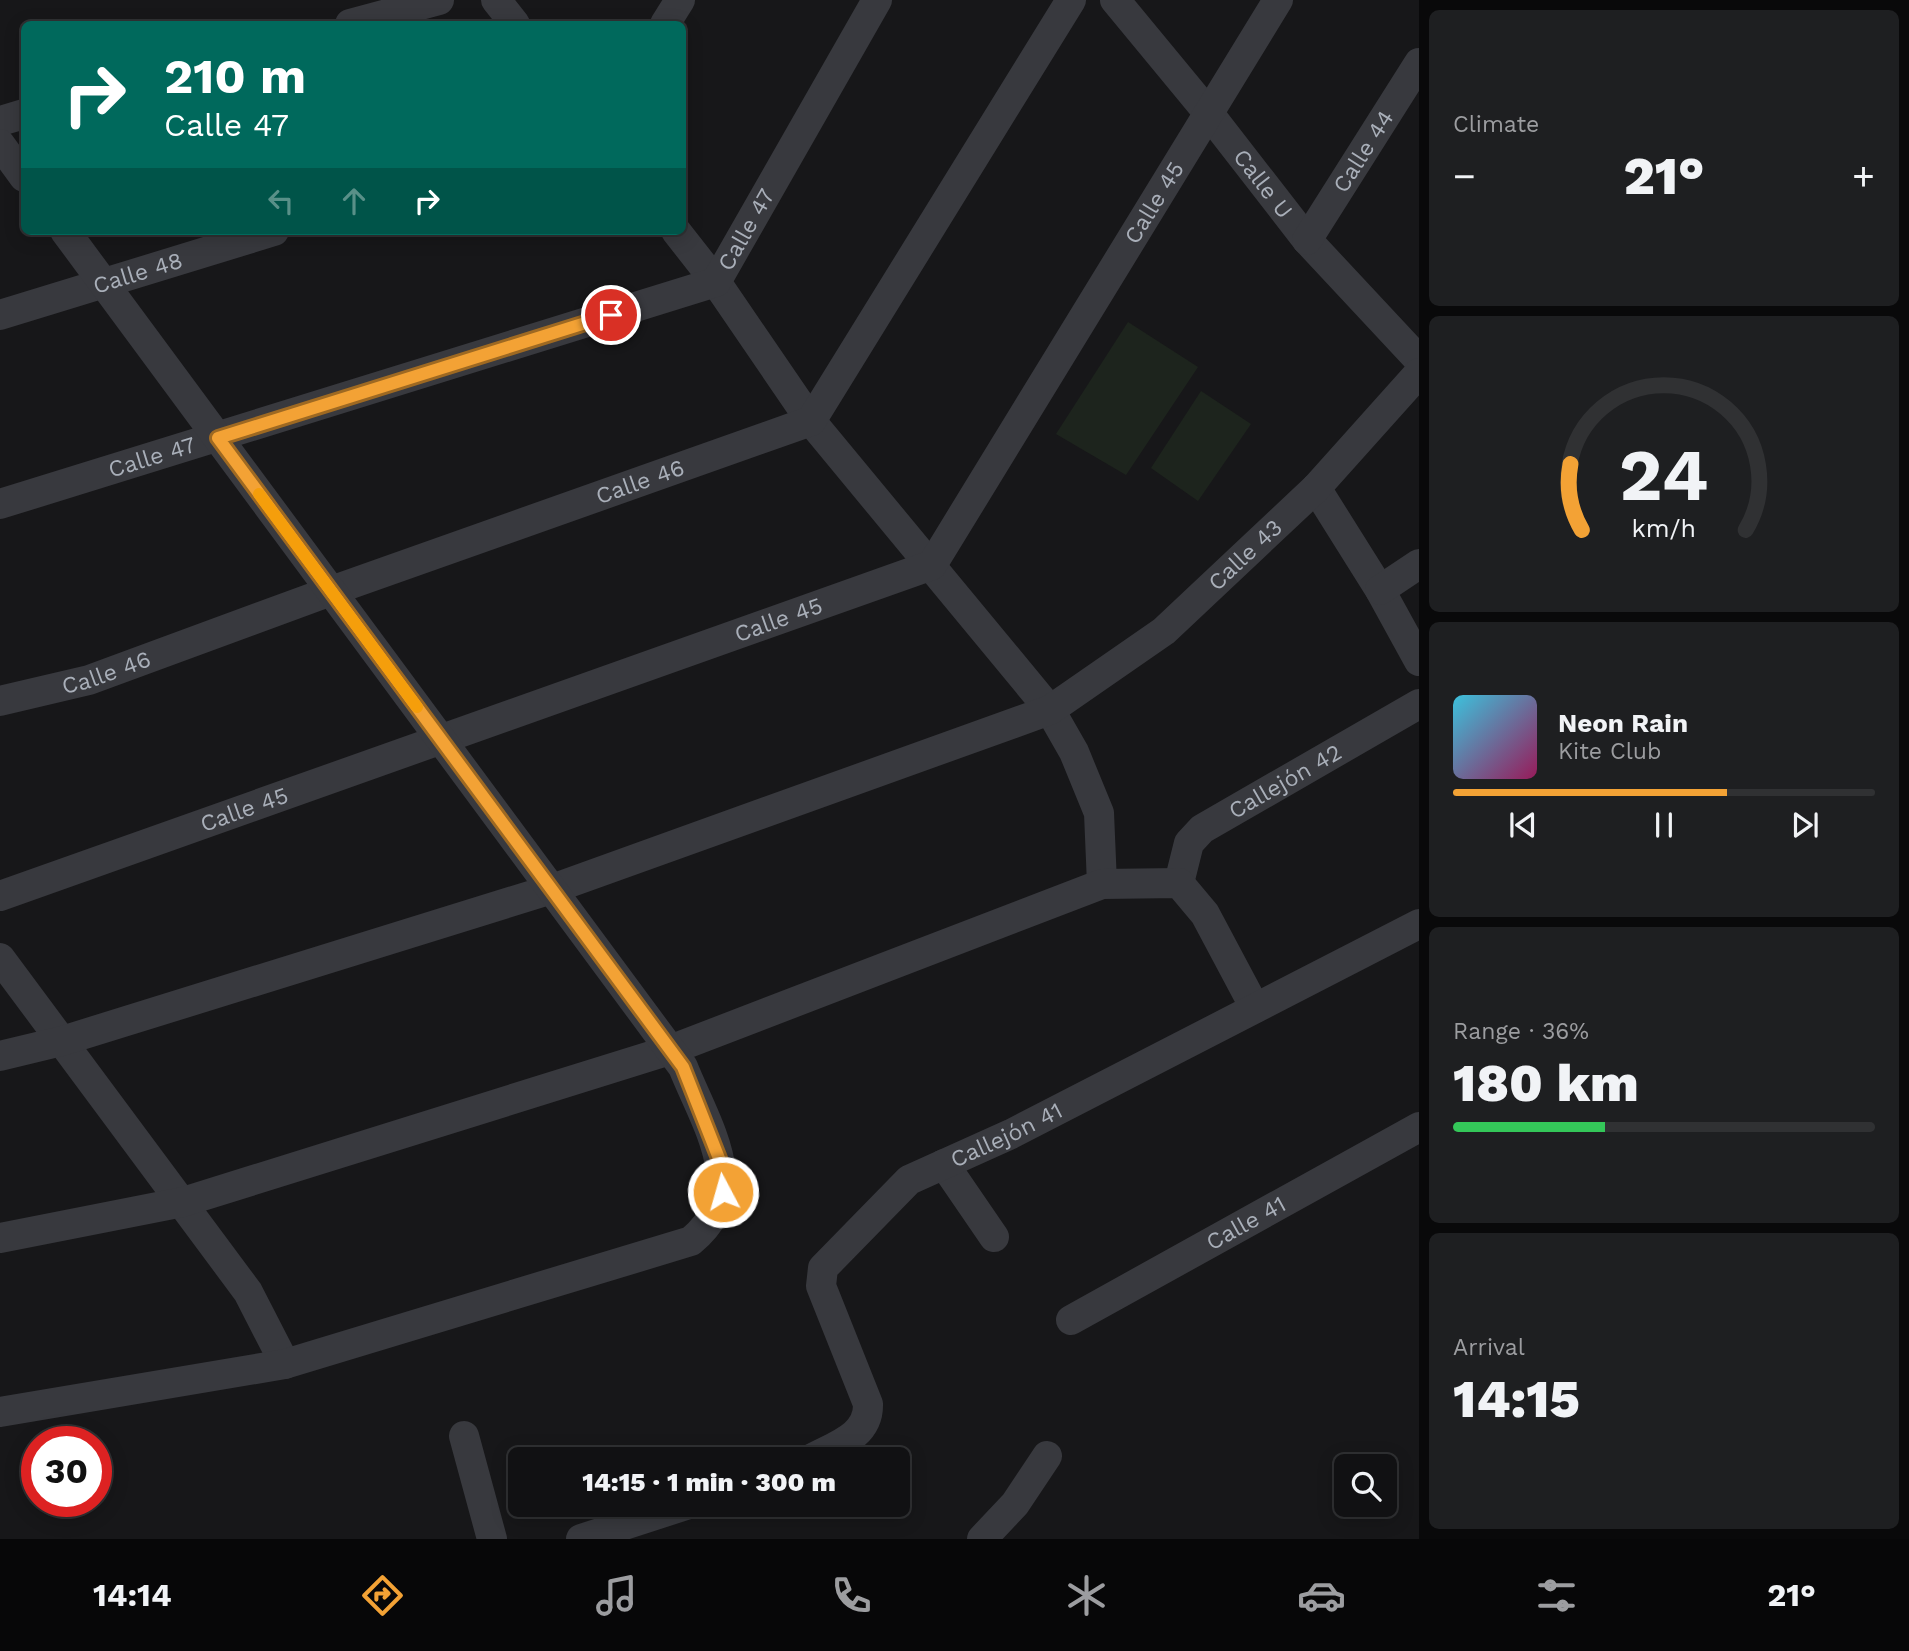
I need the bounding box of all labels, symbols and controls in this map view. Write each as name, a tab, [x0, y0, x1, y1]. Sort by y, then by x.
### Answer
text: 210 m	[164, 47, 306, 105]
icon: right	[49, 49, 140, 140]
street label: Calle 44	[1327, 105, 1399, 197]
text: Calle 47	[164, 106, 289, 144]
text: Climate	[1453, 111, 1539, 138]
street label: Calle U	[1228, 144, 1299, 224]
text: 21°	[1624, 146, 1704, 207]
text: −	[1453, 154, 1476, 198]
text: +	[1852, 154, 1875, 198]
street label: Calle 45	[1119, 157, 1189, 249]
icon: left	[262, 182, 300, 220]
icon: ahead	[335, 182, 373, 220]
icon: right	[408, 182, 446, 220]
street label: Calle 47	[712, 184, 780, 275]
street label: Calle 48	[90, 246, 186, 299]
pin	[581, 285, 641, 345]
icon: arrive	[592, 296, 630, 334]
street label: Calle 47	[105, 431, 199, 483]
text: 24	[1619, 432, 1709, 518]
street label: Calle 46	[592, 453, 688, 510]
text: km/h	[1632, 513, 1696, 542]
street label: Calle 43	[1202, 514, 1288, 596]
street label: Calle 45	[731, 592, 826, 648]
street label: Calle 46	[59, 645, 154, 699]
text: Neon Rain	[1558, 708, 1688, 738]
street label: Callejón 42	[1224, 738, 1346, 824]
text: Kite Club	[1558, 738, 1661, 765]
street label: Calle 45	[196, 781, 292, 837]
icon: previous	[1504, 806, 1542, 844]
icon: pause	[1645, 806, 1683, 844]
icon: next	[1786, 806, 1824, 844]
text: Range · 36%	[1453, 1018, 1589, 1045]
text: 180 km	[1453, 1053, 1639, 1114]
street label: Callejón 41	[946, 1096, 1067, 1173]
position arrow	[686, 1155, 760, 1229]
street label: Calle 41	[1201, 1190, 1290, 1256]
text: Arrival	[1453, 1334, 1525, 1361]
text: 14:15	[1453, 1369, 1580, 1430]
speed limit sign: 30	[21, 1426, 112, 1517]
map controls	[1334, 1454, 1397, 1517]
button: search	[1334, 1454, 1397, 1517]
text: 14:15 · 1 min · 300 m	[582, 1467, 836, 1497]
icon: directions	[358, 1571, 407, 1620]
icon: music	[592, 1571, 641, 1620]
icon: phone	[827, 1571, 876, 1620]
icon: climate	[1062, 1571, 1111, 1620]
icon: car	[1297, 1571, 1346, 1620]
icon: filters	[1532, 1571, 1581, 1620]
text: 14:14	[93, 1576, 172, 1614]
text: 21°	[1767, 1576, 1816, 1614]

